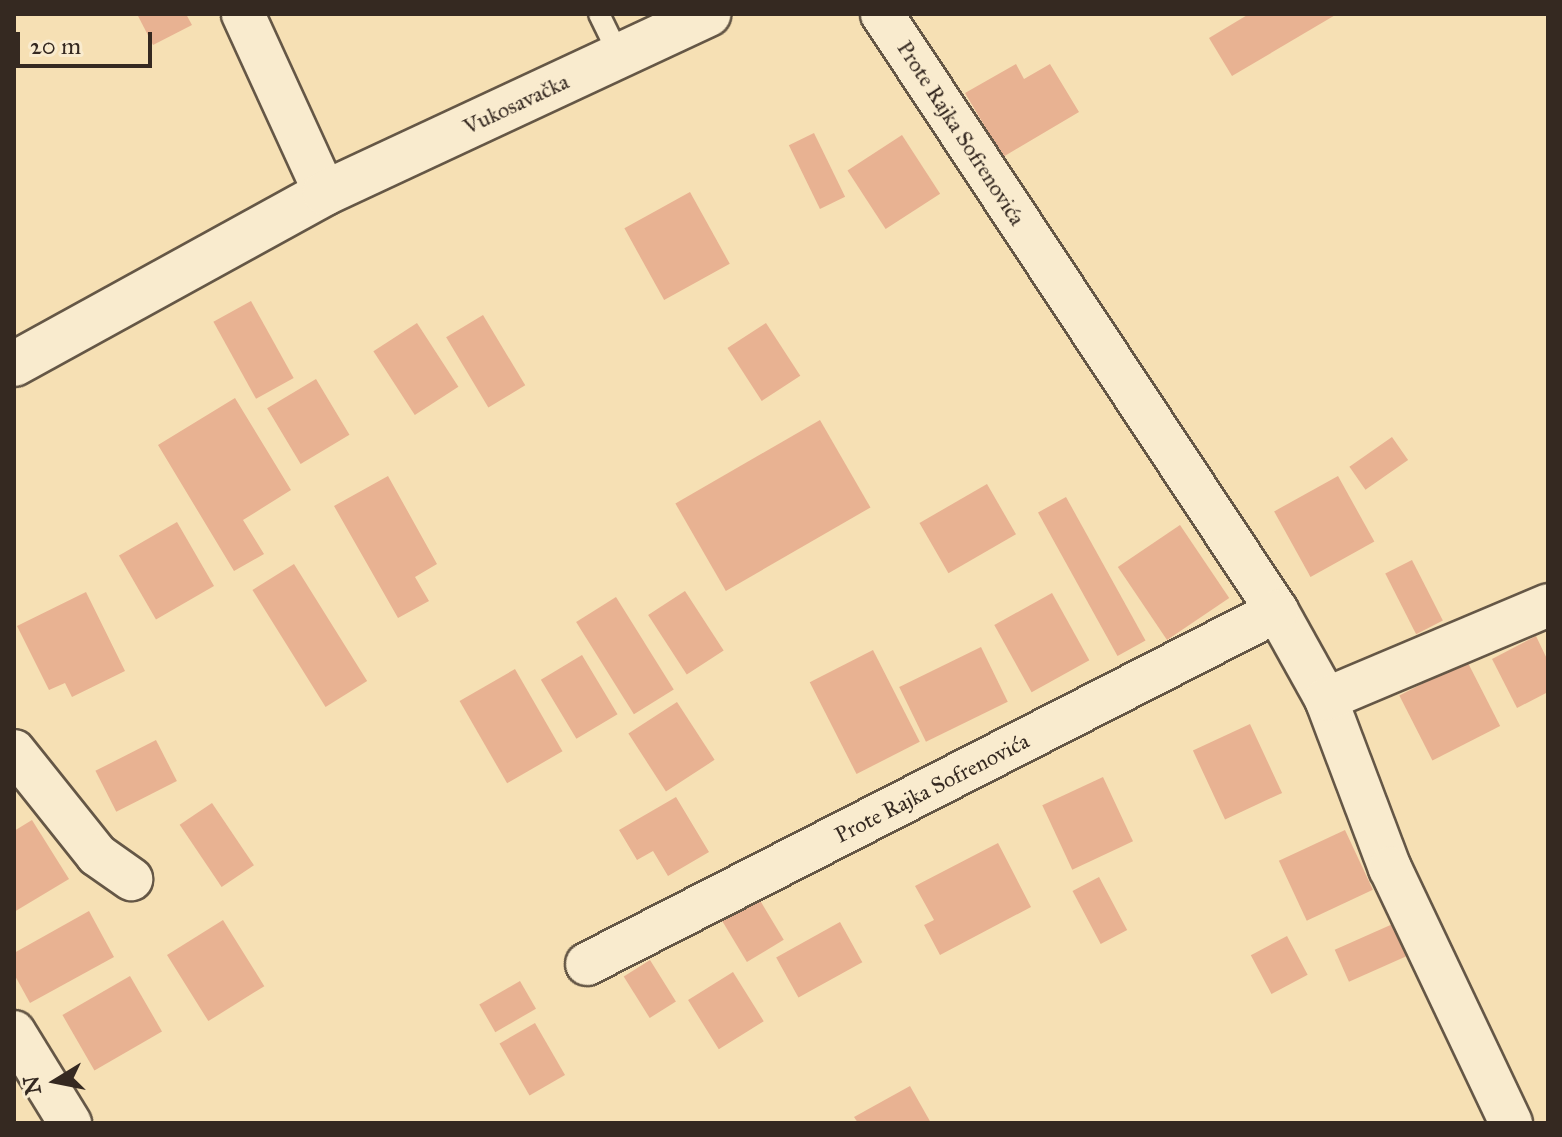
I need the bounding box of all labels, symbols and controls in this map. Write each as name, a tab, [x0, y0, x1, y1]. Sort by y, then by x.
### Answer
scale bar	[20, 16, 156, 66]
text: 20 m	[30, 31, 81, 61]
street label: Prote Rajka Sofrenovića	[892, 36, 1030, 230]
street label: Vukosavačka	[459, 68, 573, 140]
street label: Prote Rajka Sofrenovića	[830, 728, 1034, 848]
north arrow	[16, 1041, 96, 1121]
text: N	[17, 1074, 47, 1097]

